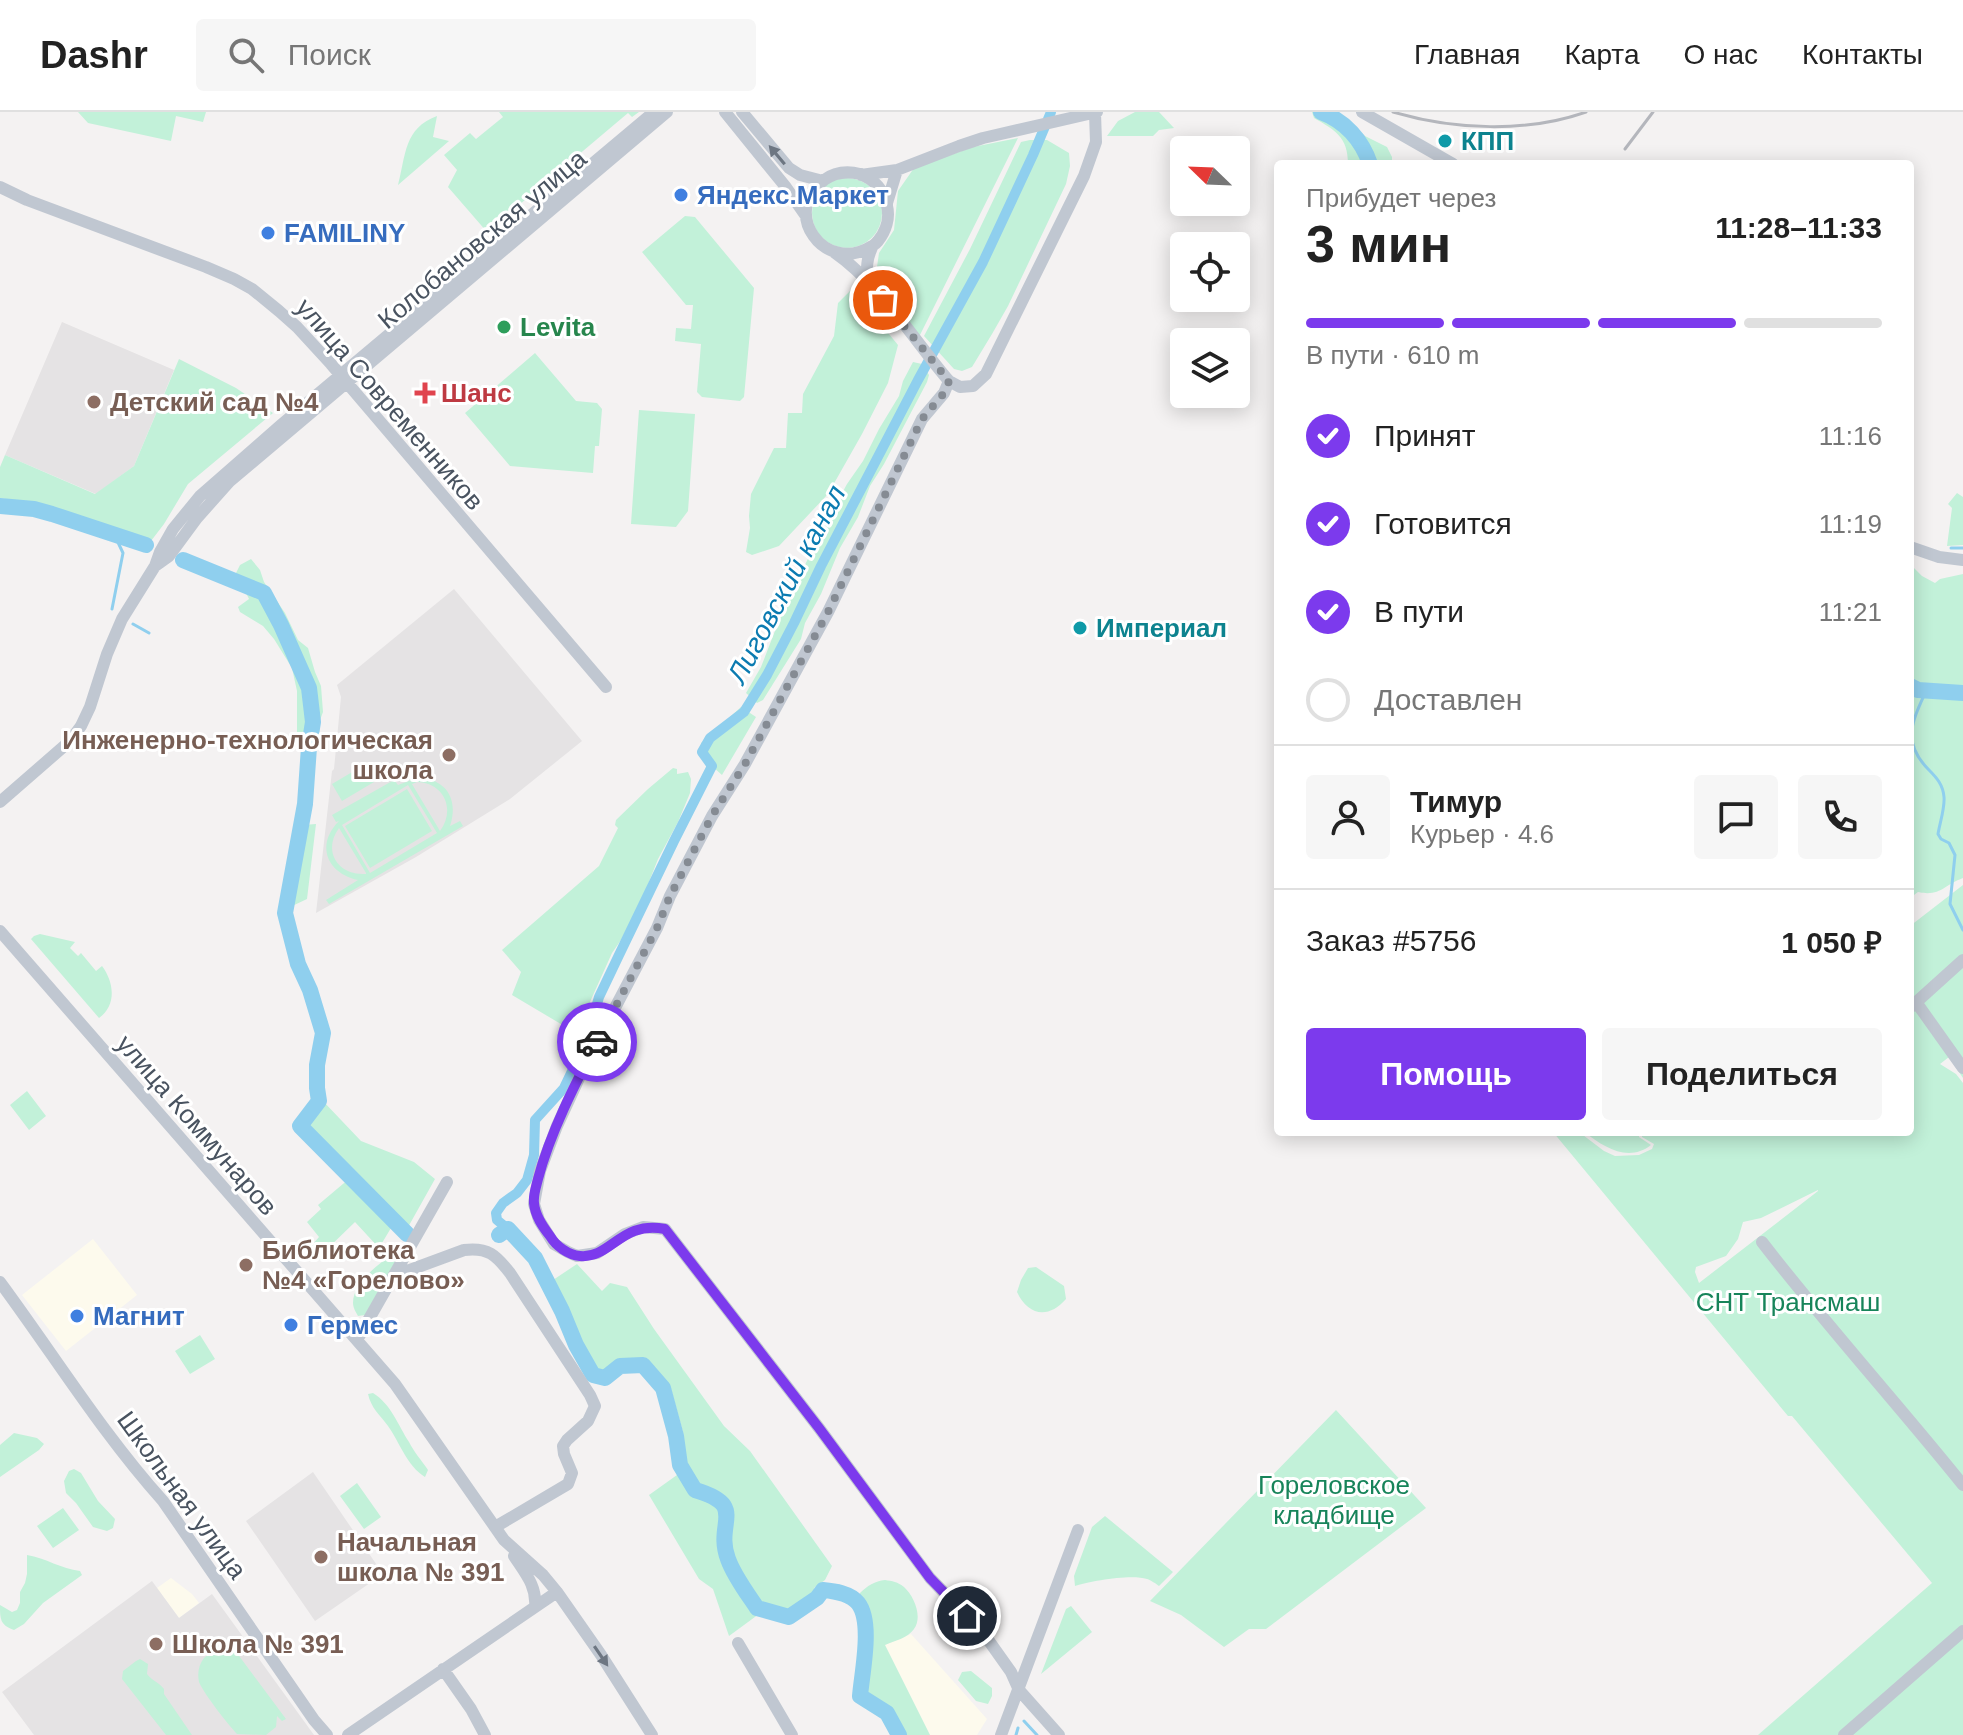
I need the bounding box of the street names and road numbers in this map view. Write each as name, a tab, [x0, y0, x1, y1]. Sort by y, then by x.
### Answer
street label: Колобановская улица	[372, 143, 592, 335]
street label: улица Современников	[290, 292, 490, 516]
street label: улица Коммунаров	[111, 1029, 283, 1221]
street label: Школьная улица	[111, 1405, 253, 1585]

